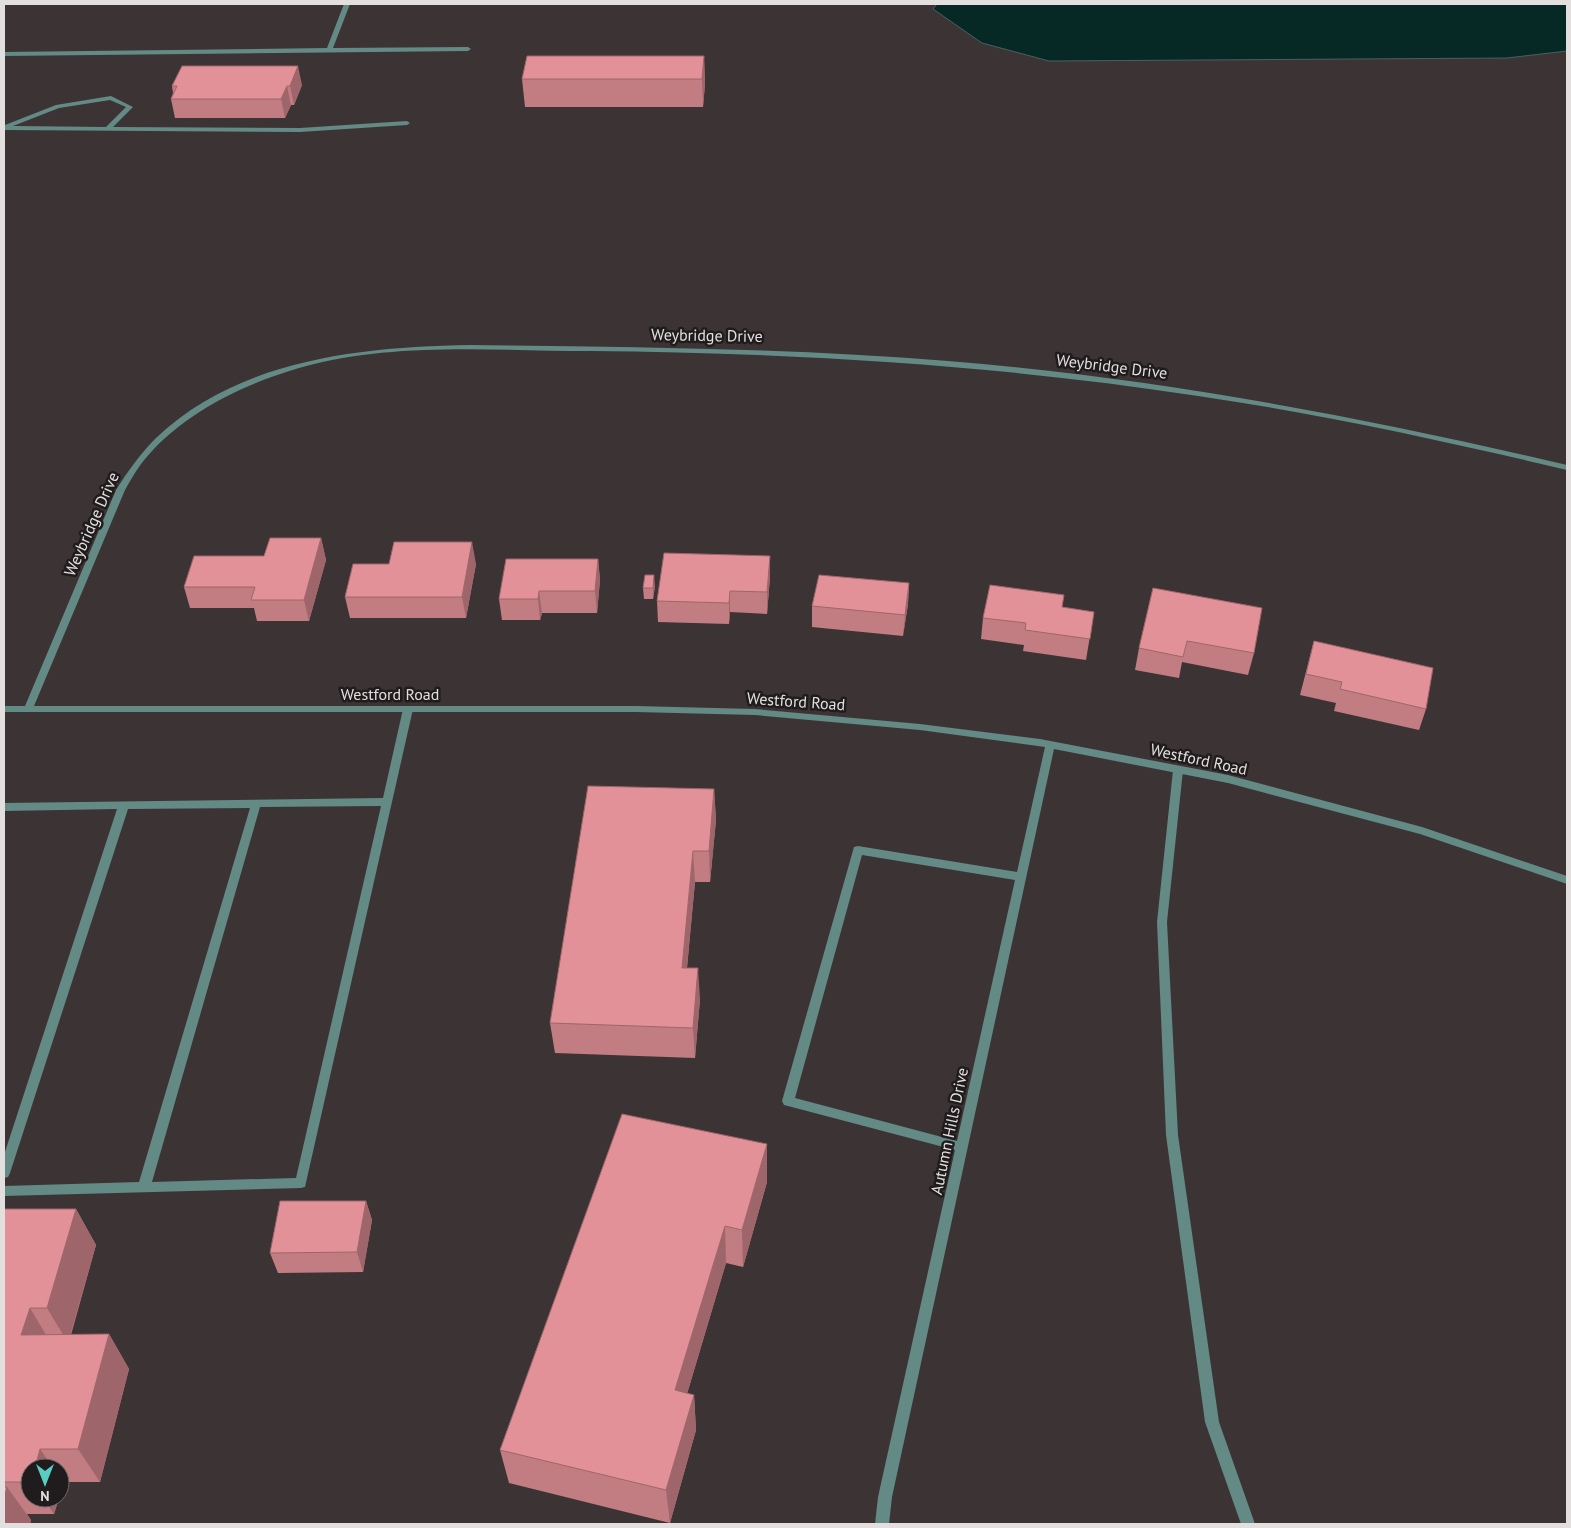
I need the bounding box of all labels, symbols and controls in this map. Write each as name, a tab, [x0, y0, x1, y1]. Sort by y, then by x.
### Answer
street label: Weybridge Drive	[651, 324, 763, 346]
street label: Weybridge Drive	[1055, 349, 1169, 383]
street label: Weybridge Drive	[59, 469, 123, 579]
street label: Westford Road	[341, 684, 439, 704]
street label: Westford Road	[746, 688, 846, 714]
street label: Westford Road	[1149, 739, 1249, 779]
street label: Autumn Hills Drive	[926, 1066, 972, 1196]
north arrow	[20, 1458, 70, 1508]
text: N	[40, 1487, 50, 1505]

